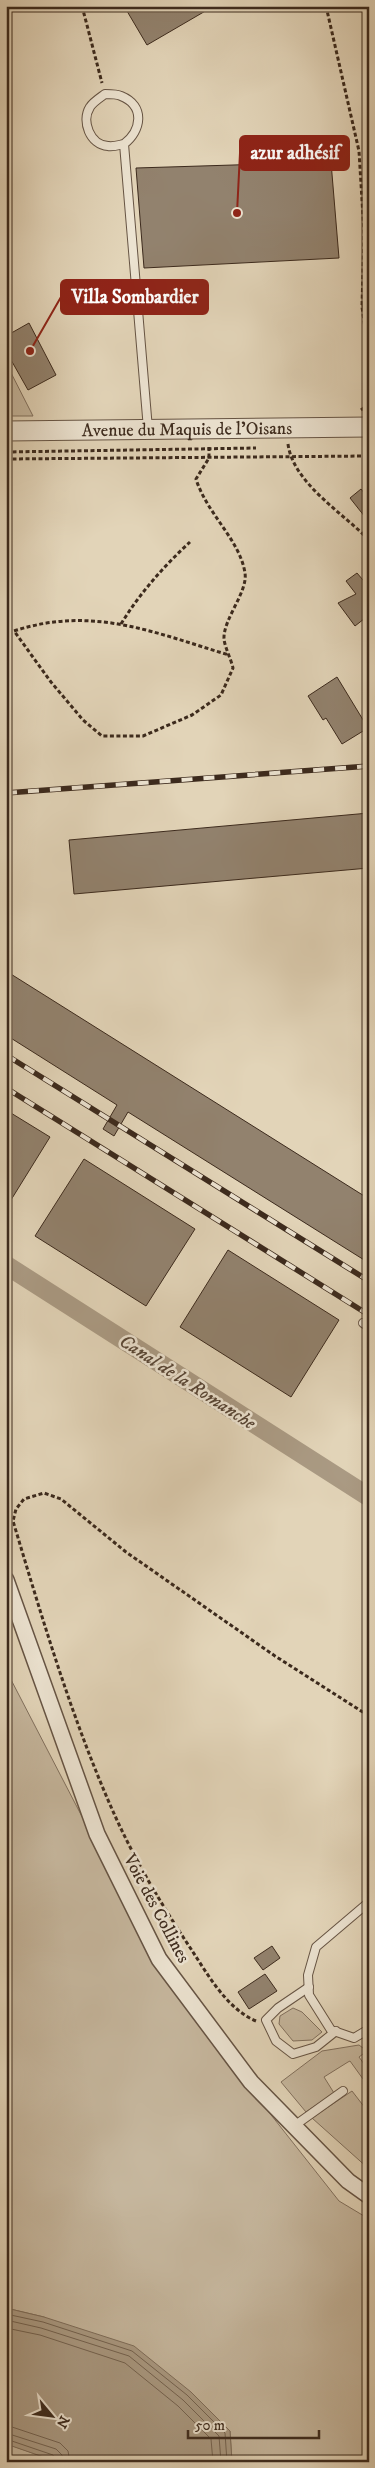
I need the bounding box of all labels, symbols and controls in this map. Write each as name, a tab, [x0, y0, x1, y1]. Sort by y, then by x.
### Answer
callout: azur adhésif	[240, 136, 349, 170]
text: azur adhésif	[250, 142, 344, 165]
callout: Villa Sombardier	[61, 280, 208, 314]
text: Villa Sombardier	[70, 286, 199, 309]
street label: Avenue du Maquis de l'Oisans	[82, 418, 292, 442]
water label: Canal de la Romanche	[115, 1330, 260, 1435]
street label: Voie des Collines	[118, 1849, 194, 1967]
north arrow	[28, 2390, 78, 2440]
scale bar	[188, 2408, 319, 2440]
text: N	[52, 2412, 73, 2432]
text: 50 m	[195, 2416, 225, 2435]

